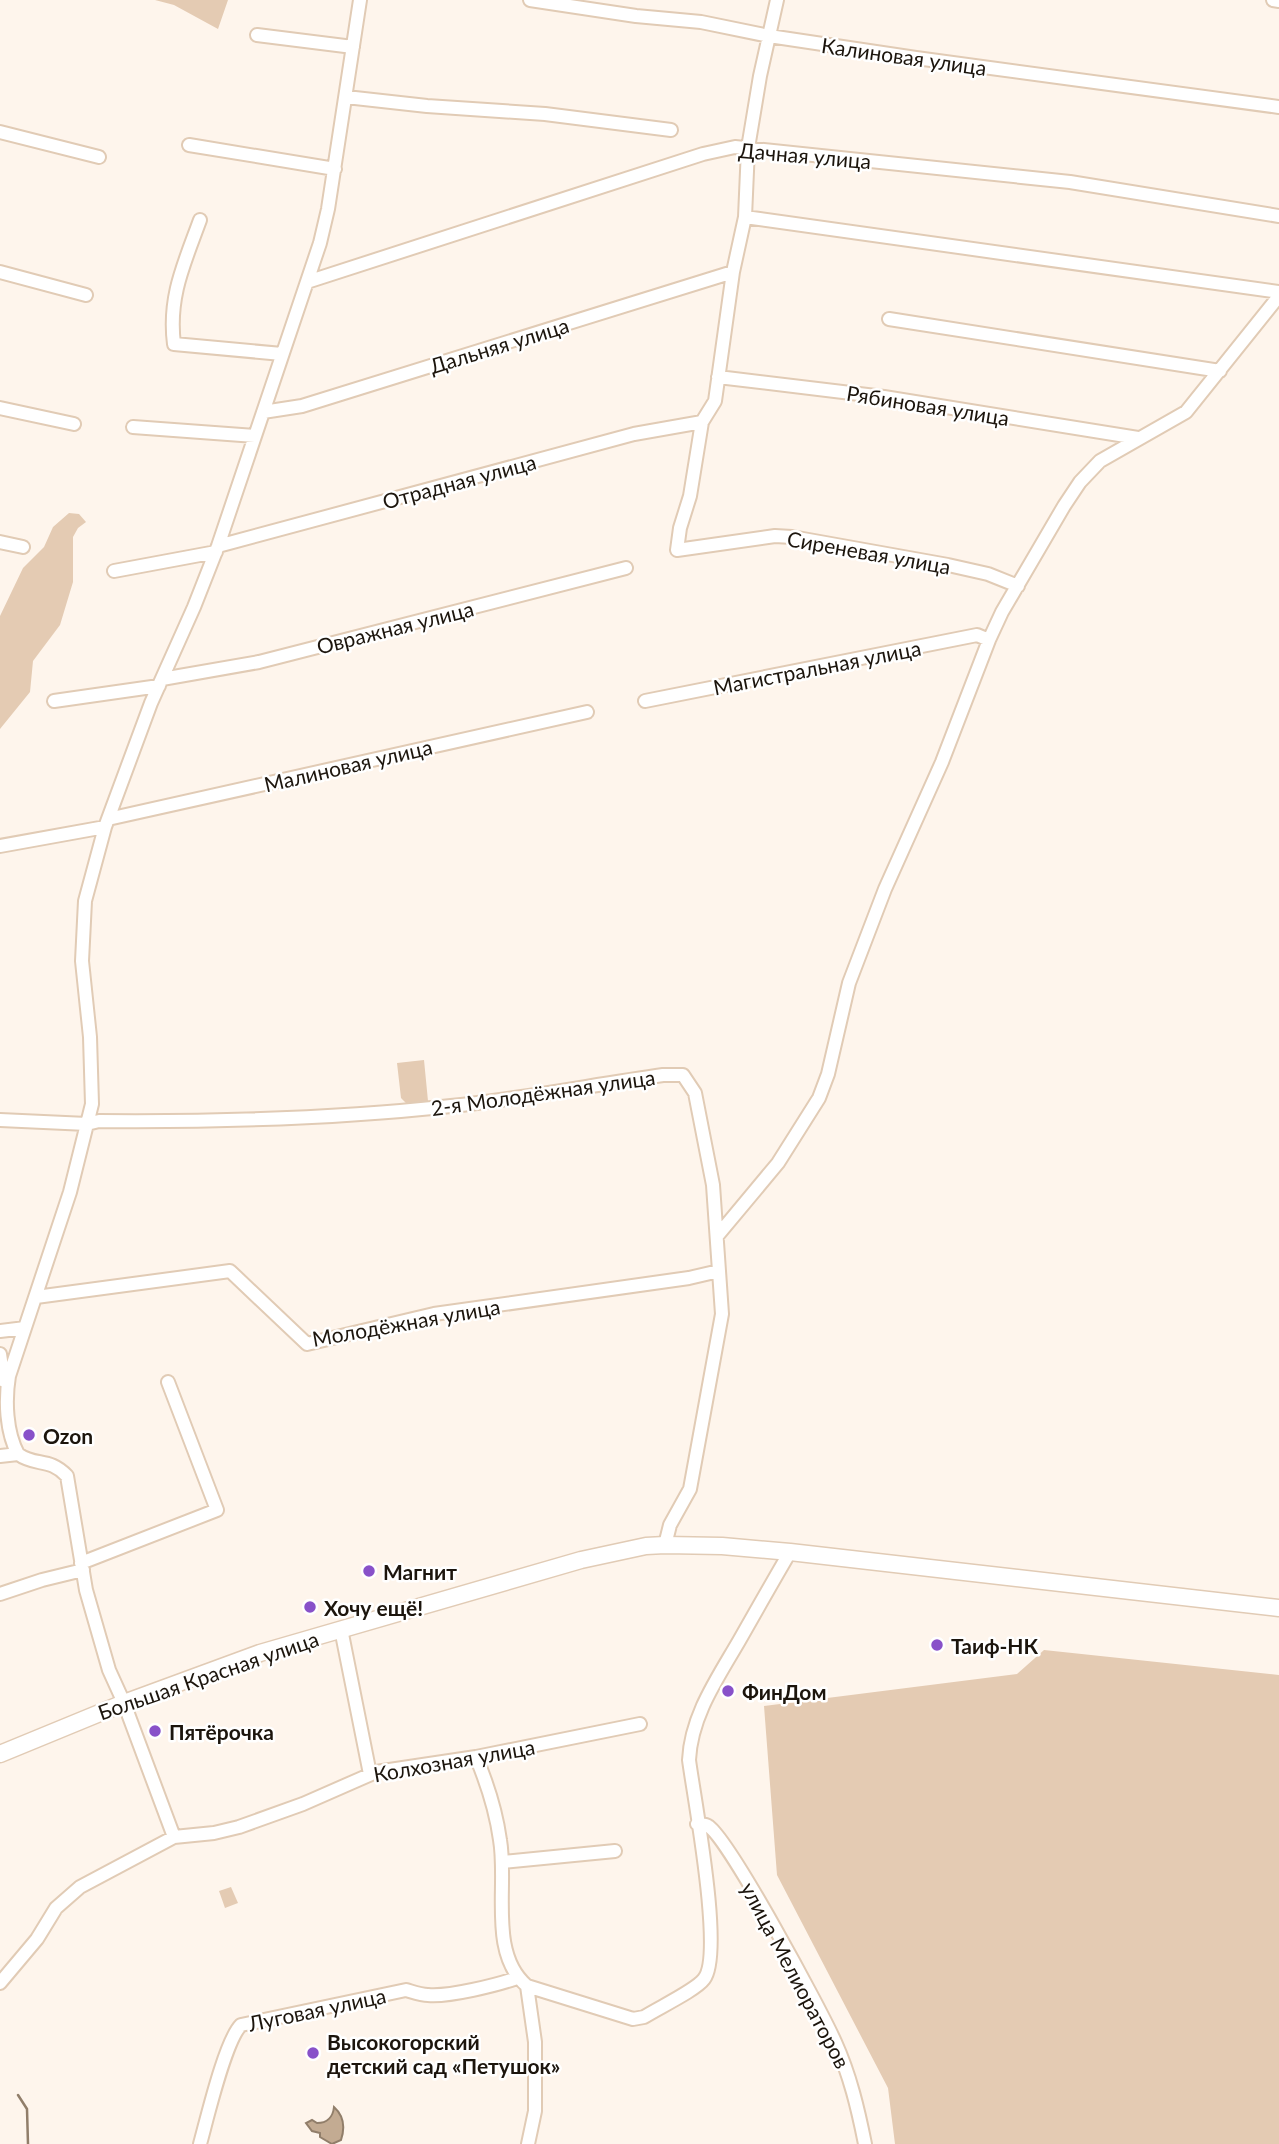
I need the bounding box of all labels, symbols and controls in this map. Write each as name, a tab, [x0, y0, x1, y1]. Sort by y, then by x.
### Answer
street label: Калиновая улица	[820, 32, 988, 80]
street label: Дачная улица	[738, 137, 872, 173]
street label: Дальняя улица	[426, 312, 572, 378]
street label: Рябиновая улица	[845, 380, 1011, 430]
street label: Отрадная улица	[379, 448, 539, 514]
street label: Сиреневая улица	[785, 525, 953, 579]
street label: Овражная улица	[314, 595, 476, 659]
street label: Магистральная улица	[711, 635, 923, 699]
street label: Малиновая улица	[262, 734, 434, 796]
street label: 2-я Молодёжная улица	[429, 1064, 657, 1120]
street label: Молодёжная улица	[310, 1293, 502, 1351]
place label: Ozon	[43, 1423, 93, 1448]
marker: Ozon	[21, 1427, 37, 1443]
place label: Магнит	[383, 1559, 457, 1584]
marker: Магнит	[361, 1563, 377, 1579]
place label: Хочу ещё!	[324, 1595, 423, 1620]
marker: Хочу ещё!	[302, 1599, 318, 1615]
street label: Большая Красная улица	[94, 1625, 322, 1725]
place label: Таиф-НК	[951, 1633, 1039, 1658]
marker: Таиф-НК	[929, 1637, 945, 1653]
place label: ФинДом	[742, 1679, 826, 1704]
marker: ФинДом	[720, 1683, 736, 1699]
place label: Пятёрочка	[169, 1719, 274, 1744]
marker: Пятёрочка	[147, 1723, 163, 1739]
street label: Колхозная улица	[371, 1733, 537, 1787]
street label: улица Мелиораторов	[736, 1878, 856, 2072]
street label: Луговая улица	[245, 1982, 388, 2036]
place label: Высокогорский детский сад «Петушок»	[327, 2029, 560, 2078]
marker: Высокогорский детский сад «Петушок»	[305, 2045, 321, 2061]

